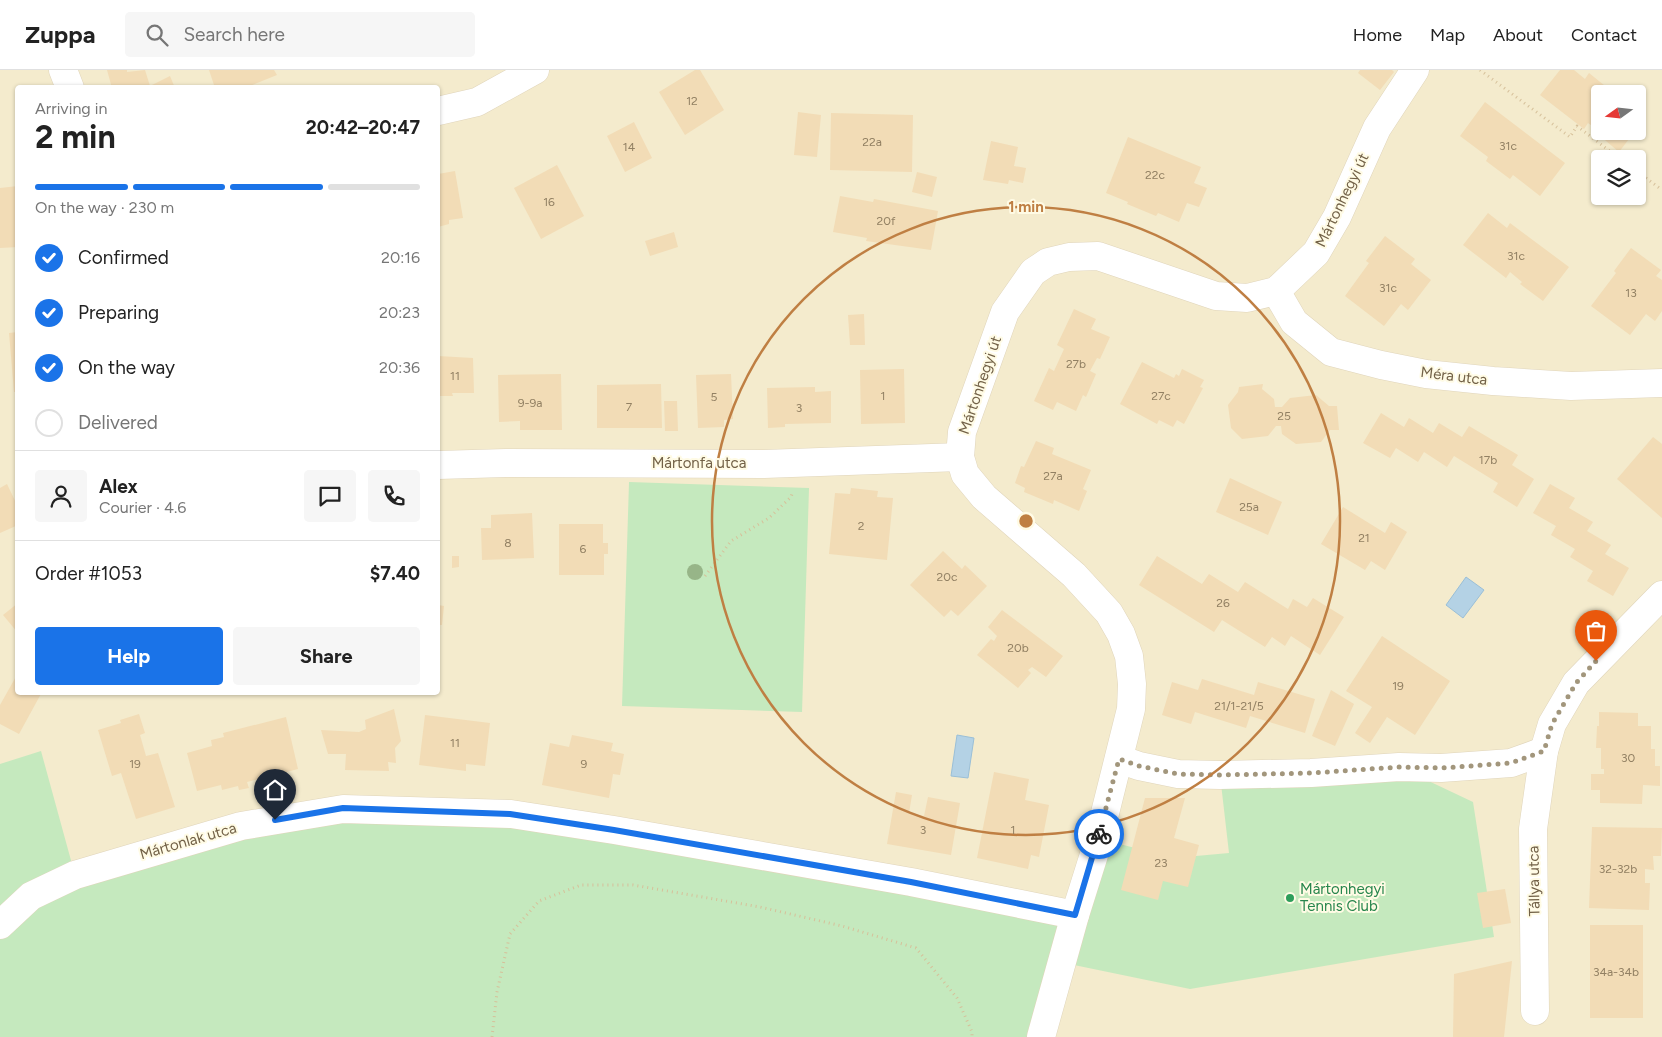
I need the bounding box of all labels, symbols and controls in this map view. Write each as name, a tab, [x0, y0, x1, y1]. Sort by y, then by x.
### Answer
search box	[125, 12, 475, 57]
text: Zuppa	[25, 20, 95, 49]
icon: search	[143, 21, 171, 49]
text: Search here	[183, 23, 285, 46]
text: Home	[1353, 24, 1402, 46]
text: Map	[1430, 24, 1465, 46]
text: About	[1493, 24, 1543, 46]
text: Contact	[1571, 24, 1637, 46]
north arrow	[1591, 85, 1646, 140]
map controls	[1591, 85, 1646, 205]
house number: 12	[686, 94, 698, 108]
text: Arriving in	[35, 99, 107, 118]
text: 20:42–20:47	[306, 116, 420, 139]
text: 2 min	[35, 118, 116, 156]
house number: 22a	[862, 135, 882, 149]
house number: 31c	[1499, 139, 1517, 153]
house number: 14	[623, 140, 636, 154]
street label: Mártonhegyi út	[1311, 150, 1373, 250]
button: layers	[1591, 150, 1646, 205]
house number: 22c	[1145, 168, 1165, 182]
house number: 16	[543, 195, 555, 209]
text: On the way · 230 m	[35, 198, 174, 217]
text: 1 min	[1008, 198, 1044, 216]
house number: 20f	[877, 214, 896, 228]
icon: check	[35, 244, 63, 272]
text: Confirmed	[78, 246, 169, 269]
text: 20:16	[381, 248, 420, 267]
house number: 31c	[1507, 249, 1525, 263]
house number: 31c	[1379, 281, 1397, 295]
house number: 13	[1625, 286, 1637, 300]
icon: check	[35, 299, 63, 327]
text: Preparing	[78, 301, 159, 324]
text: 20:23	[379, 303, 420, 322]
street label: Mártonhegyi út	[955, 333, 1005, 436]
icon: check	[35, 354, 63, 382]
text: On the way	[78, 356, 175, 379]
house number: 27b	[1066, 357, 1086, 371]
text: 20:36	[379, 358, 420, 377]
street label: Méra utca	[1420, 363, 1488, 389]
house number: 11	[450, 369, 460, 383]
house number: 1	[881, 389, 885, 403]
house number: 27c	[1151, 389, 1171, 403]
house number: 5	[711, 390, 718, 404]
house number: 9-9a	[518, 396, 542, 410]
house number: 7	[626, 400, 633, 414]
house number: 3	[796, 401, 802, 415]
house number: 25	[1277, 409, 1291, 423]
text: Delivered	[78, 411, 158, 434]
house number: 17b	[1479, 453, 1497, 467]
street label: Mártonfa utca	[652, 454, 746, 472]
house number: 27a	[1043, 469, 1063, 483]
button: person	[35, 470, 87, 522]
button: chat	[304, 470, 356, 522]
button: phone	[368, 470, 420, 522]
text: Alex	[99, 475, 138, 498]
text: Courier · 4.6	[99, 498, 186, 517]
house number: 25a	[1239, 500, 1259, 514]
centre of rings	[1017, 512, 1035, 530]
house number: 2	[858, 519, 864, 533]
house number: 21	[1358, 531, 1370, 545]
house number: 8	[504, 536, 512, 550]
house number: 6	[580, 542, 587, 556]
text: Order #1053	[35, 562, 142, 585]
text: $7.40	[370, 562, 420, 585]
house number: 20c	[937, 570, 958, 584]
house number: 26	[1216, 596, 1230, 610]
pin	[1575, 610, 1617, 661]
icon: bag	[1582, 617, 1610, 645]
button: Help	[35, 627, 223, 685]
button: Share	[233, 627, 420, 685]
house number: 20b	[1007, 641, 1029, 655]
house number: 19	[1392, 679, 1404, 693]
house number: 21/1-21/5	[1214, 699, 1264, 713]
house number: 11	[450, 736, 460, 750]
house number: 30	[1621, 751, 1635, 765]
house number: 19	[129, 757, 141, 771]
house number: 9	[581, 757, 588, 771]
pin	[254, 769, 296, 820]
icon: home	[261, 776, 289, 804]
courier	[1074, 809, 1124, 859]
street label: Mártonlak utca	[138, 819, 238, 863]
icon: bike	[1085, 820, 1113, 848]
house number: 3	[920, 823, 926, 837]
house number: 1	[1011, 823, 1015, 837]
street label: Tállya utca	[1524, 846, 1544, 916]
house number: 23	[1154, 856, 1168, 870]
house number: 32-32b	[1599, 862, 1637, 876]
place label: Mártonhegyi Tennis Club	[1300, 880, 1385, 915]
marker: Mártonhegyi Tennis Club	[1284, 892, 1296, 904]
house number: 34a-34b	[1593, 965, 1639, 979]

